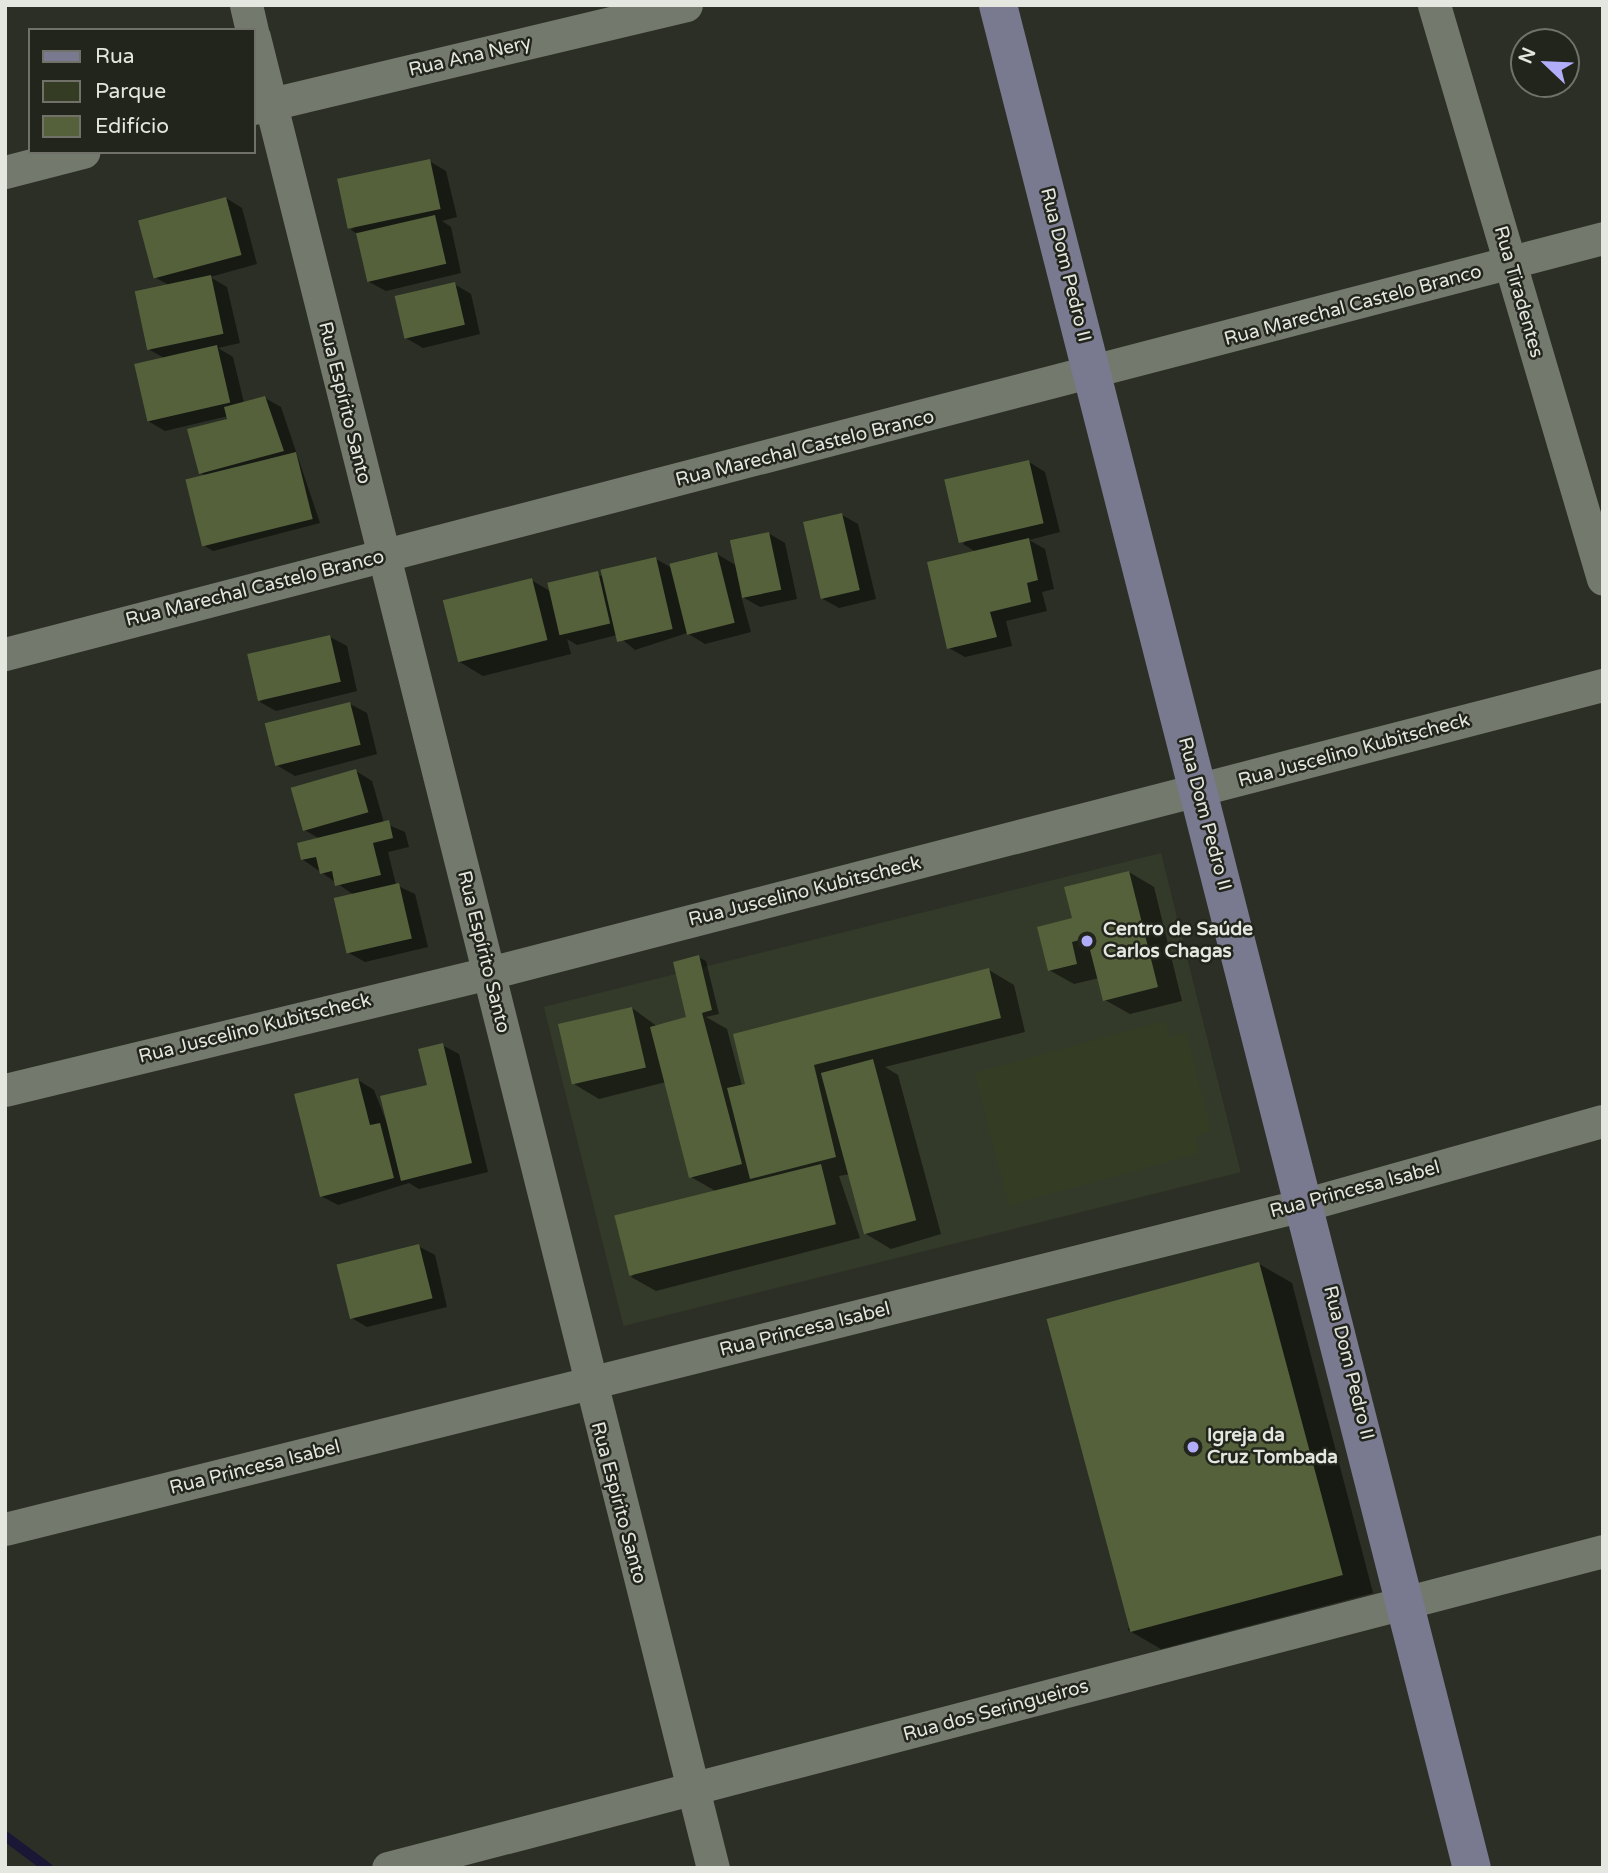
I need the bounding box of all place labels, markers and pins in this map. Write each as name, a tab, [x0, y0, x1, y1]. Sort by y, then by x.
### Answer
place label: Centro de Saúde Carlos Chagas	[1103, 919, 1253, 963]
marker: Centro de Saúde Carlos Chagas	[1077, 931, 1097, 951]
place label: Igreja da Cruz Tombada	[1207, 1425, 1338, 1469]
marker: Igreja da Cruz Tombada	[1185, 1439, 1201, 1455]

